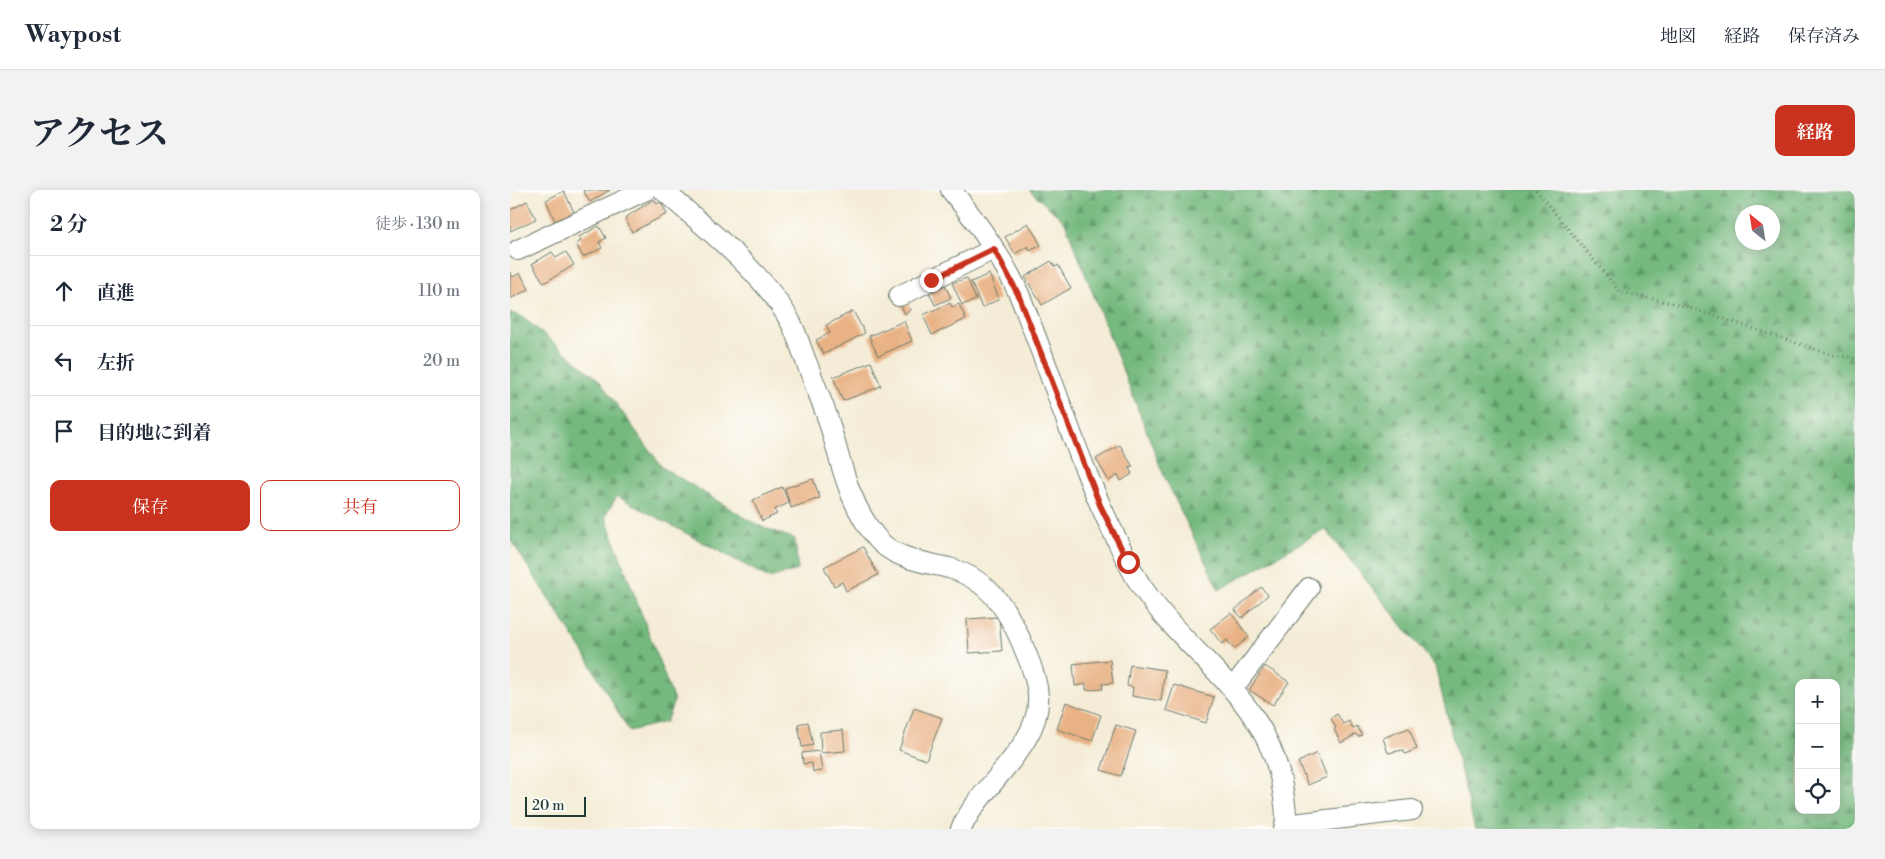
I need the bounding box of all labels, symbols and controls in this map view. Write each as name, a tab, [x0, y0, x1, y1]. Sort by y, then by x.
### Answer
text: Waypost	[25, 20, 121, 50]
text: 地図	[1660, 25, 1696, 48]
text: 経路	[1724, 25, 1760, 48]
text: 保存済み	[1788, 25, 1860, 48]
button: 経路	[1775, 105, 1855, 156]
text: アクセス	[30, 113, 169, 156]
north arrow	[1735, 205, 1780, 250]
text: 2 分	[50, 212, 88, 238]
text: 徒歩 · 130 m	[375, 214, 460, 234]
route end	[920, 269, 943, 292]
icon: ahead	[50, 277, 78, 305]
text: 直進	[97, 281, 135, 305]
text: 110 m	[418, 281, 460, 301]
icon: left	[50, 347, 78, 375]
text: 左折	[97, 351, 135, 375]
text: 20 m	[423, 351, 460, 371]
icon: arrive	[50, 417, 78, 445]
text: 目的地に到着	[97, 421, 211, 445]
button: 保存	[50, 480, 250, 531]
button: 共有	[260, 480, 460, 531]
route start	[1117, 551, 1140, 574]
map controls	[1795, 679, 1840, 814]
button: +	[1795, 679, 1840, 724]
button: −	[1795, 724, 1840, 769]
button: locate	[1795, 769, 1840, 814]
scale bar	[525, 794, 586, 817]
text: 20 m	[532, 797, 564, 815]

